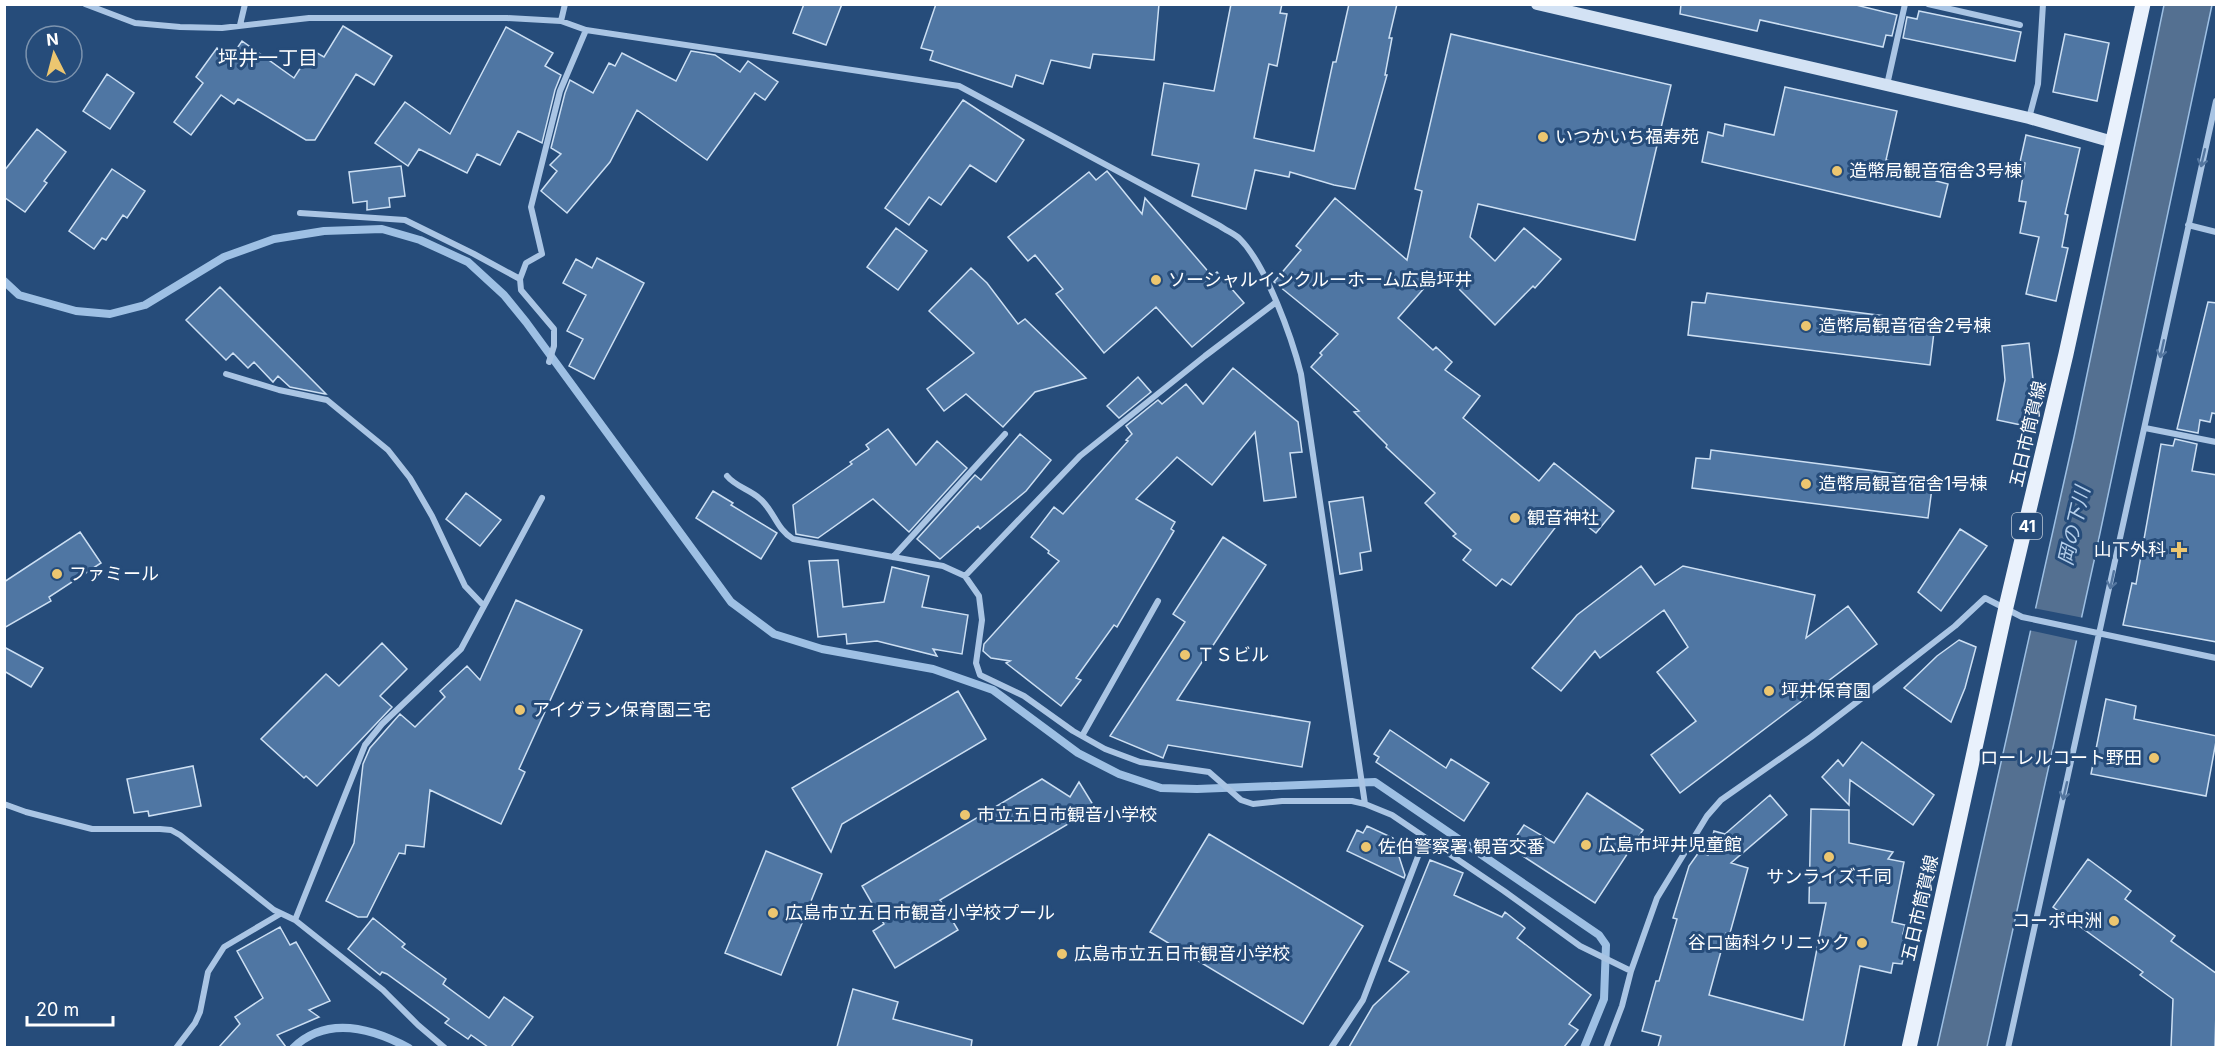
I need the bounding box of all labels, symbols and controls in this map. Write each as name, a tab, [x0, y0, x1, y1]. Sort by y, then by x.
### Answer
north arrow	[24, 24, 84, 84]
text: N	[45, 28, 60, 50]
district label: 坪井一丁目	[218, 46, 318, 70]
place label: いつかいち福寿苑	[1555, 126, 1699, 147]
marker: いつかいち福寿苑	[1536, 130, 1550, 144]
one-way arrow	[2197, 148, 2209, 167]
place label: 造幣局観音宿舎3号棟	[1849, 160, 2022, 181]
marker: 造幣局観音宿舎3号棟	[1830, 164, 1844, 178]
place label: ソーシャルインクルーホーム広島坪井	[1168, 269, 1473, 290]
marker: ソーシャルインクルーホーム広島坪井	[1149, 273, 1163, 287]
place label: 造幣局観音宿舎2号棟	[1818, 315, 1991, 336]
marker: 造幣局観音宿舎2号棟	[1799, 319, 1813, 333]
one-way arrow	[2155, 339, 2167, 358]
street label: 五日市筒賀線	[2005, 379, 2050, 489]
place label: 造幣局観音宿舎1号棟	[1818, 473, 1987, 494]
marker: 造幣局観音宿舎1号棟	[1799, 477, 1813, 491]
water label: 岡の下川	[2053, 482, 2095, 568]
place label: 観音神社	[1527, 507, 1599, 528]
marker: 観音神社	[1508, 511, 1522, 525]
road number: 41	[2012, 513, 2042, 539]
place label: 山下外科	[2094, 539, 2166, 560]
marker: 山下外科	[2170, 541, 2188, 559]
place label: ファミール	[69, 563, 159, 584]
marker: ファミール	[50, 567, 64, 581]
one-way arrow	[2106, 570, 2117, 590]
place label: ＴＳビル	[1197, 644, 1269, 665]
marker: ＴＳビル	[1178, 648, 1192, 662]
place label: 坪井保育園	[1781, 680, 1871, 701]
marker: 坪井保育園	[1762, 684, 1776, 698]
place label: アイグラン保育園三宅	[532, 699, 711, 720]
marker: アイグラン保育園三宅	[513, 703, 527, 717]
place label: ローレルコート野田	[1980, 747, 2142, 768]
marker: ローレルコート野田	[2147, 751, 2161, 765]
one-way arrow	[2059, 781, 2071, 800]
place label: 市立五日市観音小学校	[977, 804, 1157, 825]
marker: 市立五日市観音小学校	[958, 808, 972, 822]
place label: 広島市坪井児童館	[1598, 834, 1742, 855]
place label: 佐伯警察署 観音交番	[1378, 836, 1545, 857]
marker: 広島市坪井児童館	[1579, 838, 1593, 852]
marker: 佐伯警察署 観音交番	[1359, 840, 1373, 854]
marker: サンライズ千同	[1822, 850, 1836, 864]
street label: 五日市筒賀線	[1897, 853, 1942, 963]
place label: サンライズ千同	[1766, 866, 1892, 887]
place label: 広島市立五日市観音小学校プール	[785, 902, 1055, 923]
marker: 広島市立五日市観音小学校プール	[766, 906, 780, 920]
place label: コーポ中洲	[2012, 910, 2102, 931]
marker: コーポ中洲	[2107, 914, 2121, 928]
place label: 谷口歯科クリニック	[1688, 932, 1850, 953]
marker: 谷口歯科クリニック	[1855, 936, 1869, 950]
place label: 広島市立五日市観音小学校	[1074, 943, 1290, 964]
marker: 広島市立五日市観音小学校	[1055, 947, 1069, 961]
scale bar	[27, 989, 112, 1027]
text: 20 m	[36, 999, 79, 1020]

